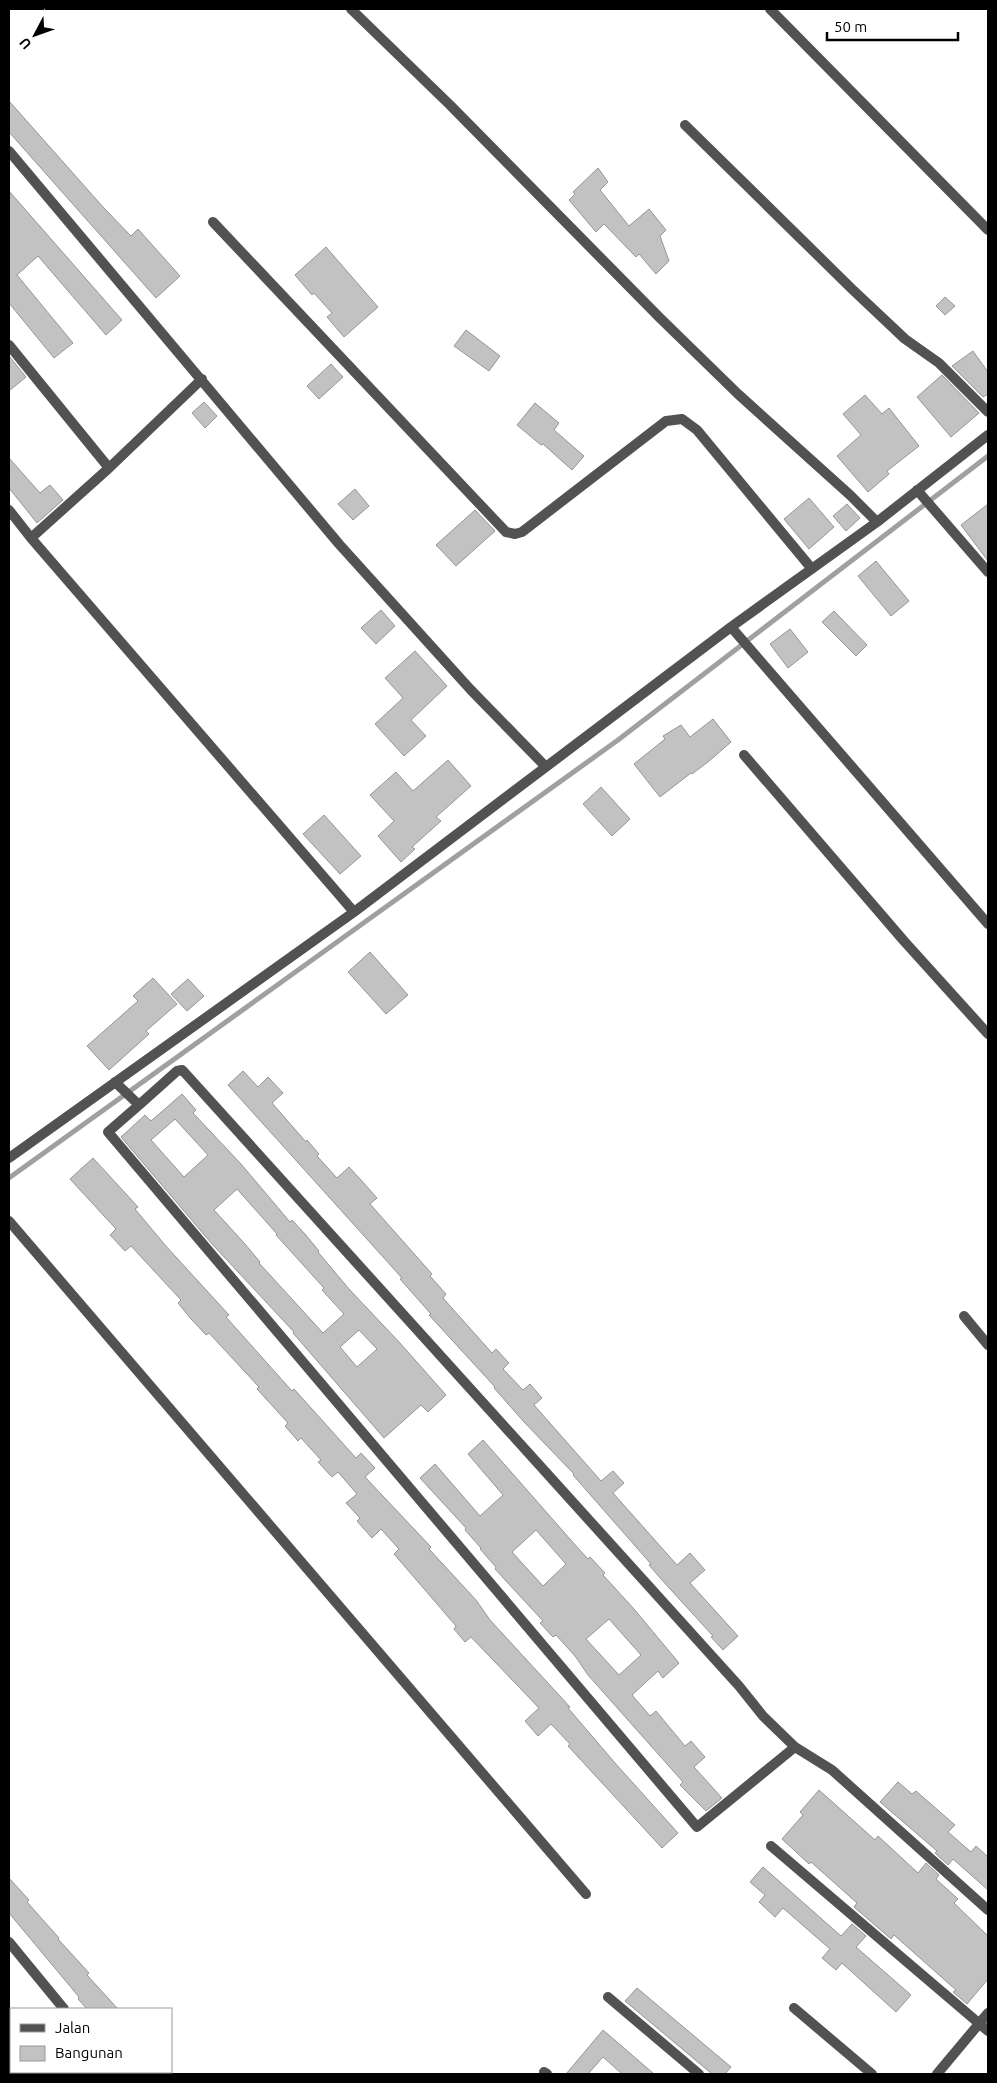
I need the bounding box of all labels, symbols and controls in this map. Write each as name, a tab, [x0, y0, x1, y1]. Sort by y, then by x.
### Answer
north arrow	[10, 10, 60, 60]
scale bar	[827, 10, 958, 42]
text: 50 m	[834, 18, 867, 35]
text: U	[16, 35, 34, 52]
legend	[10, 2008, 172, 2073]
text: Jalan	[55, 2019, 90, 2036]
text: Bangunan	[55, 2044, 123, 2061]

